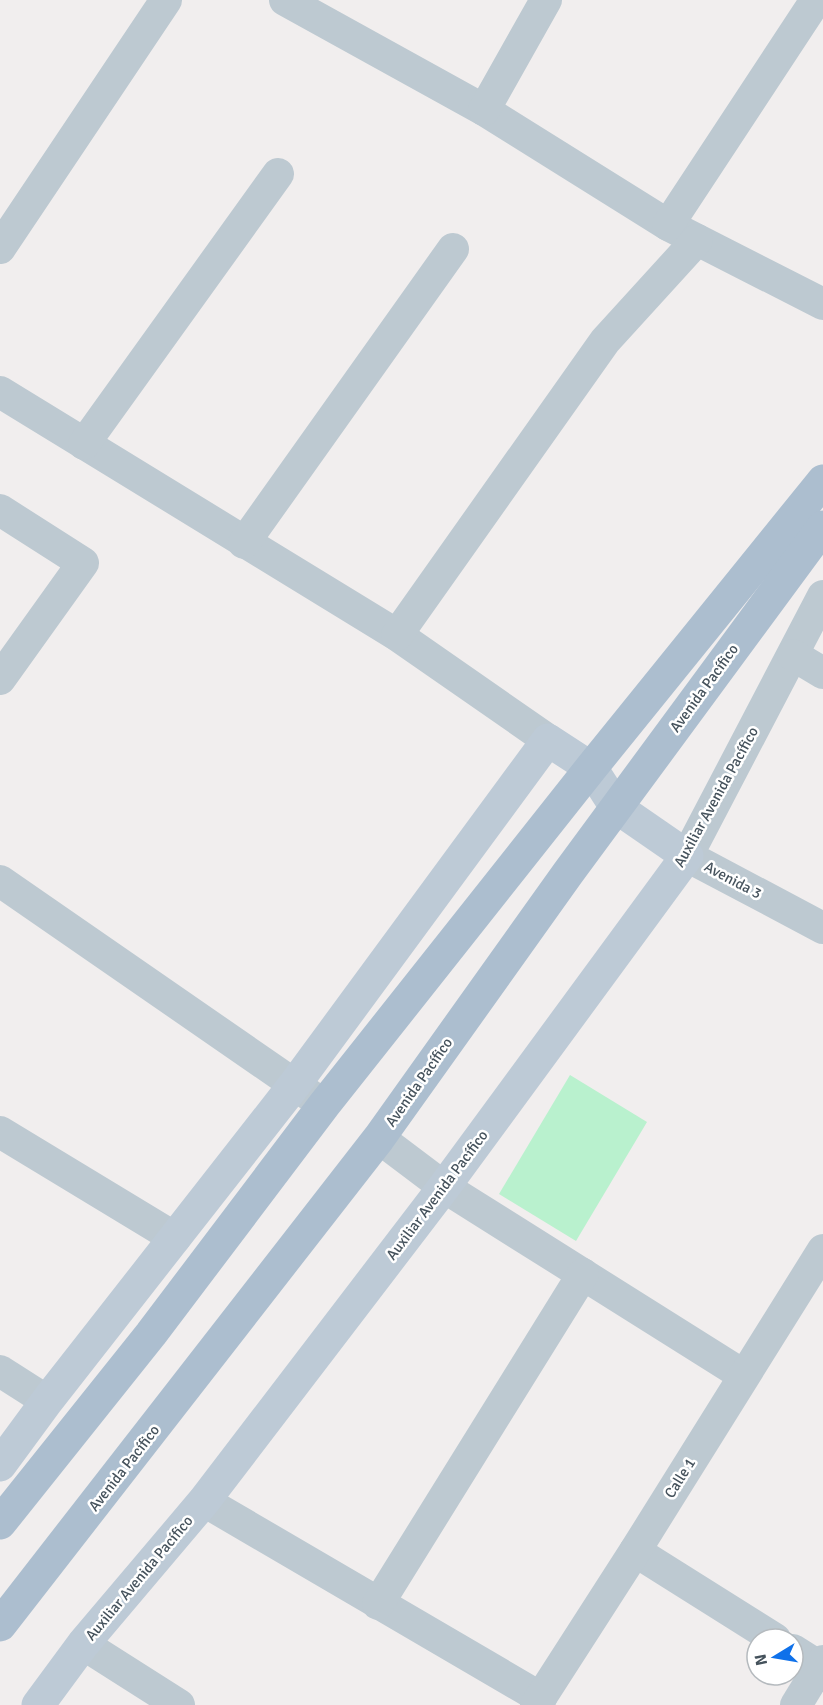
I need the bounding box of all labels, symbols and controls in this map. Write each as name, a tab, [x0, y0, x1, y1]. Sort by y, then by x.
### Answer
street label: Avenida Pacífico	[666, 640, 742, 736]
street label: Auxiliar Avenida Pacífico	[670, 724, 762, 870]
street label: Avenida 3	[701, 857, 765, 903]
street label: Avenida Pacífico	[382, 1034, 456, 1130]
street label: Auxiliar Avenida Pacífico	[382, 1126, 492, 1263]
street label: Avenida Pacífico	[85, 1421, 163, 1515]
street label: Calle 1	[661, 1455, 699, 1501]
street label: Auxiliar Avenida Pacífico	[81, 1512, 197, 1644]
north arrow	[745, 1627, 805, 1687]
text: N	[750, 1652, 772, 1667]

